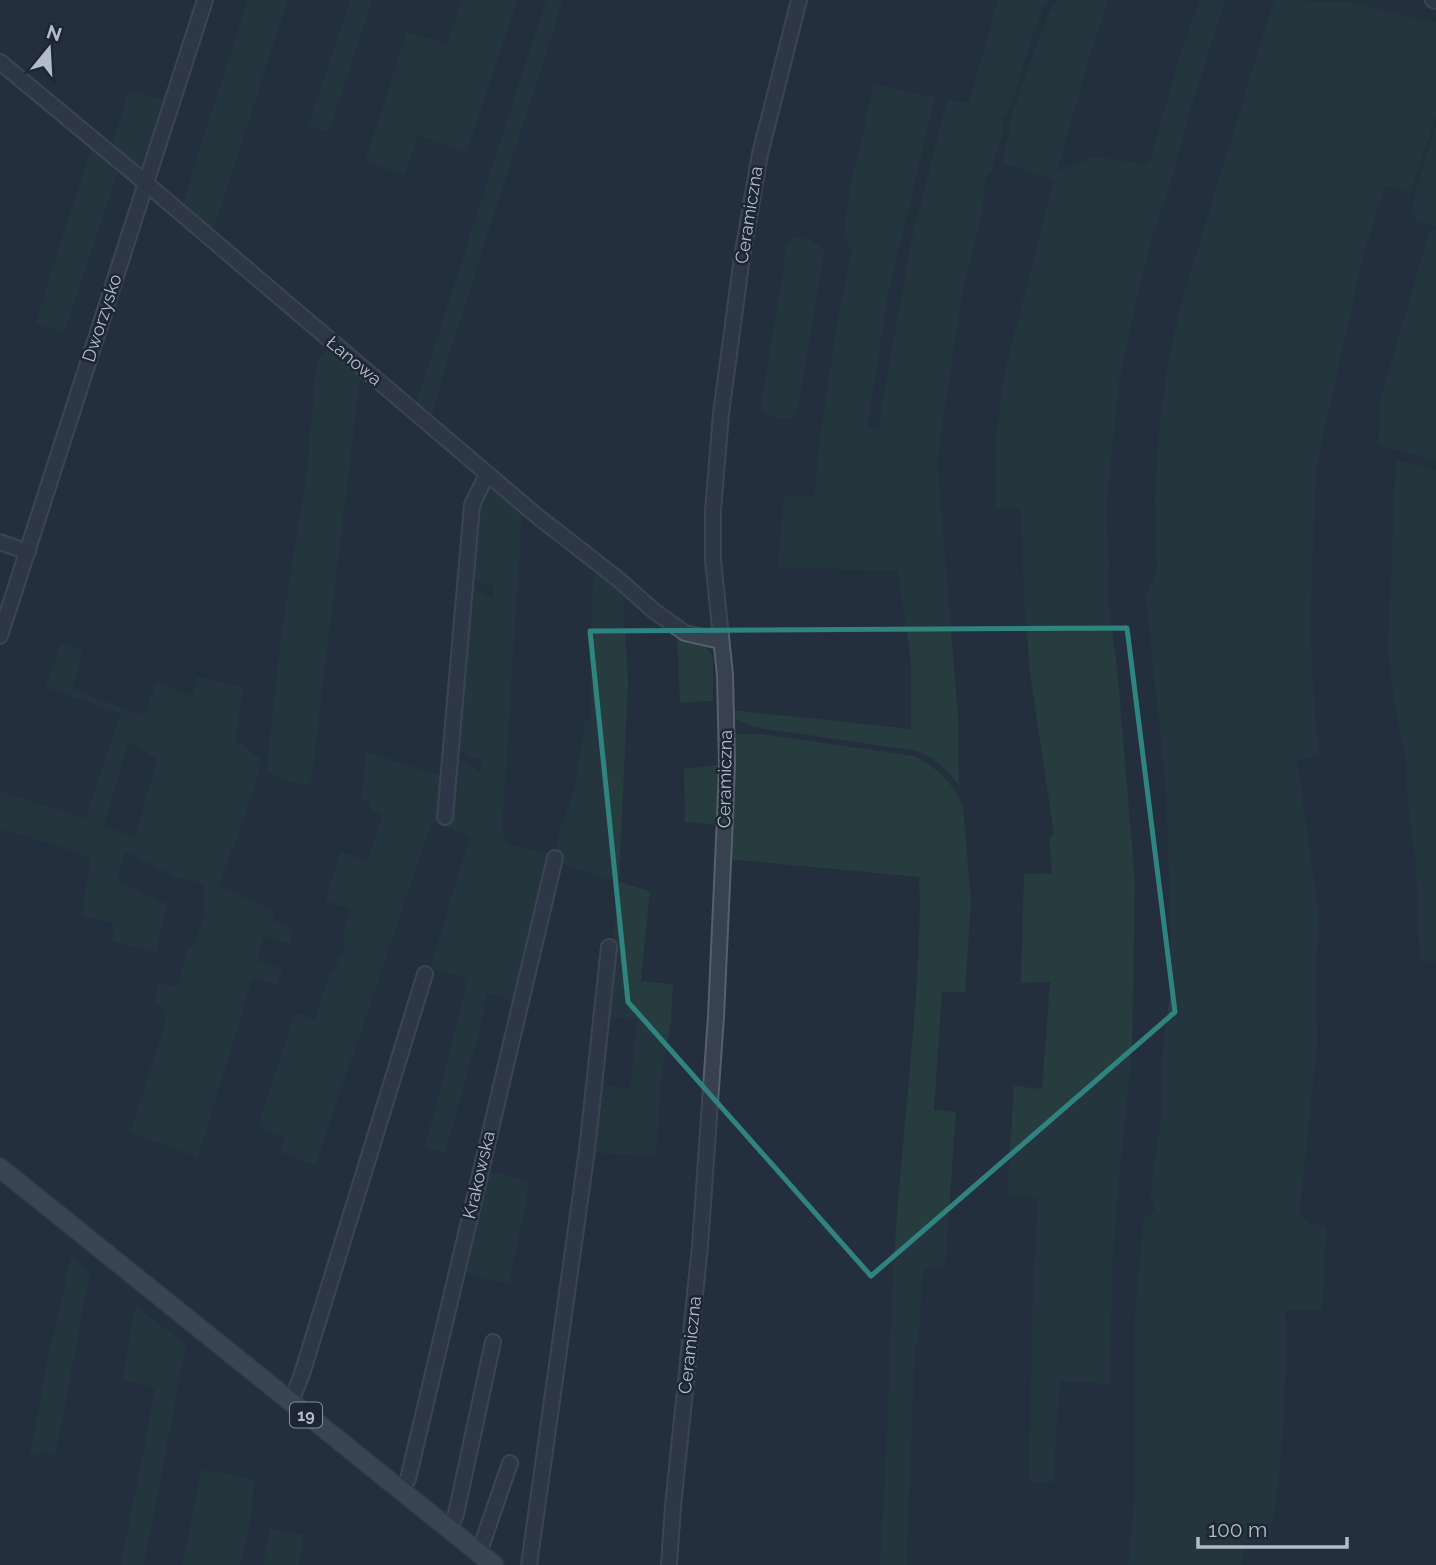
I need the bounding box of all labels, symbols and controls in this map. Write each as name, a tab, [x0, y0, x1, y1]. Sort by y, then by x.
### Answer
north arrow	[14, 14, 84, 84]
text: N	[44, 20, 65, 46]
street label: Ceramiczna	[730, 165, 767, 265]
street label: Dworzysko	[77, 271, 126, 364]
street label: Łanowa	[322, 332, 386, 390]
street label: Ceramiczna	[713, 730, 736, 828]
street label: Krakowska	[458, 1129, 499, 1221]
street label: Ceramiczna	[674, 1295, 705, 1395]
road number: 19	[290, 1402, 322, 1428]
scale bar	[1198, 1506, 1347, 1550]
text: 100 m	[1208, 1517, 1267, 1542]

